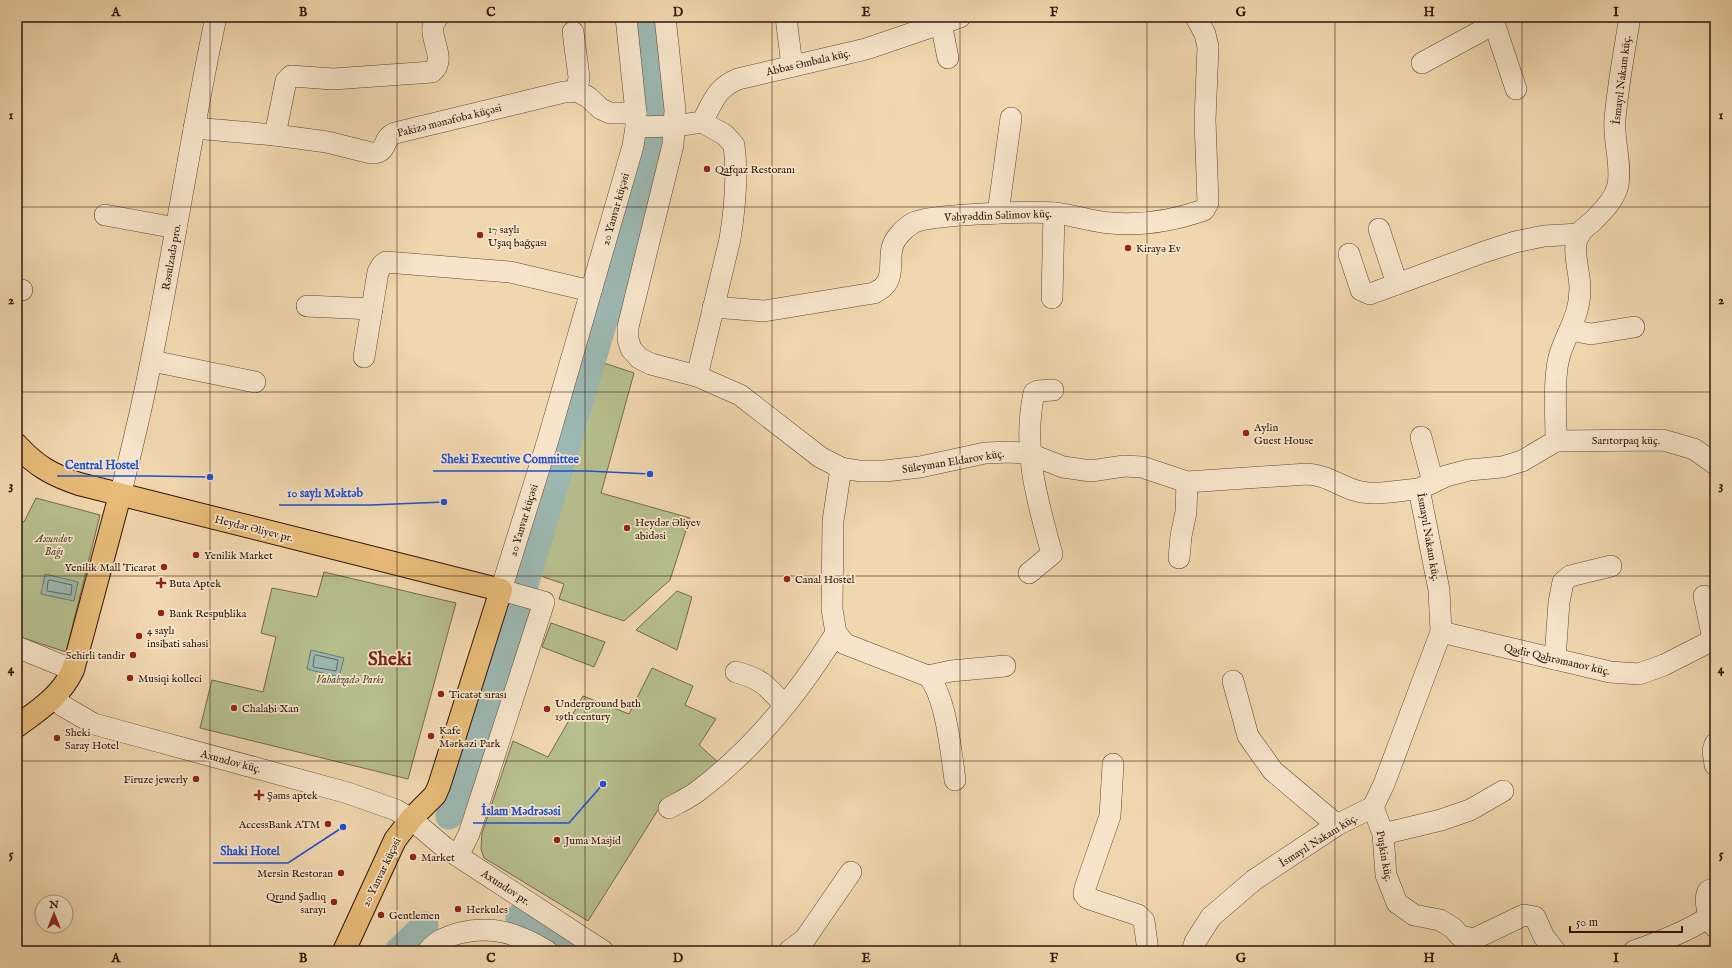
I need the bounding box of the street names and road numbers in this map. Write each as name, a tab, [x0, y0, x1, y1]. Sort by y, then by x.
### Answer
street label: İsmayıl Nakam küç.	[1610, 35, 1634, 125]
street label: Abbas Əmbala küç.	[764, 46, 852, 80]
street label: Pakizə mənəfoba küçəsi	[396, 101, 503, 141]
street label: 20 Yanvar küçəsi	[599, 171, 633, 247]
street label: Vəhyəddin Səlimov küç.	[943, 207, 1052, 225]
street label: Rəsulzadə pro.	[159, 223, 185, 291]
street label: Sarıtorpaq küç.	[1592, 434, 1660, 448]
street label: Süleyman Eldarov küç.	[901, 447, 1005, 477]
street label: 20 Yanvar küçəsi	[506, 482, 542, 558]
street label: İsmayıl Nakam küç.	[1413, 492, 1443, 583]
street label: Heydər Əliyev pr.	[213, 512, 294, 545]
street label: Qədir Qəhrəmanov küç.	[1502, 641, 1611, 679]
street label: Axundov küç.	[198, 747, 262, 777]
street label: İsmayıl Nakam küç.	[1277, 811, 1360, 871]
street label: Puşkin küç.	[1373, 829, 1395, 883]
street label: 20 Yanvar küçəsi	[359, 836, 405, 909]
street label: Axundov pr.	[478, 866, 533, 909]

